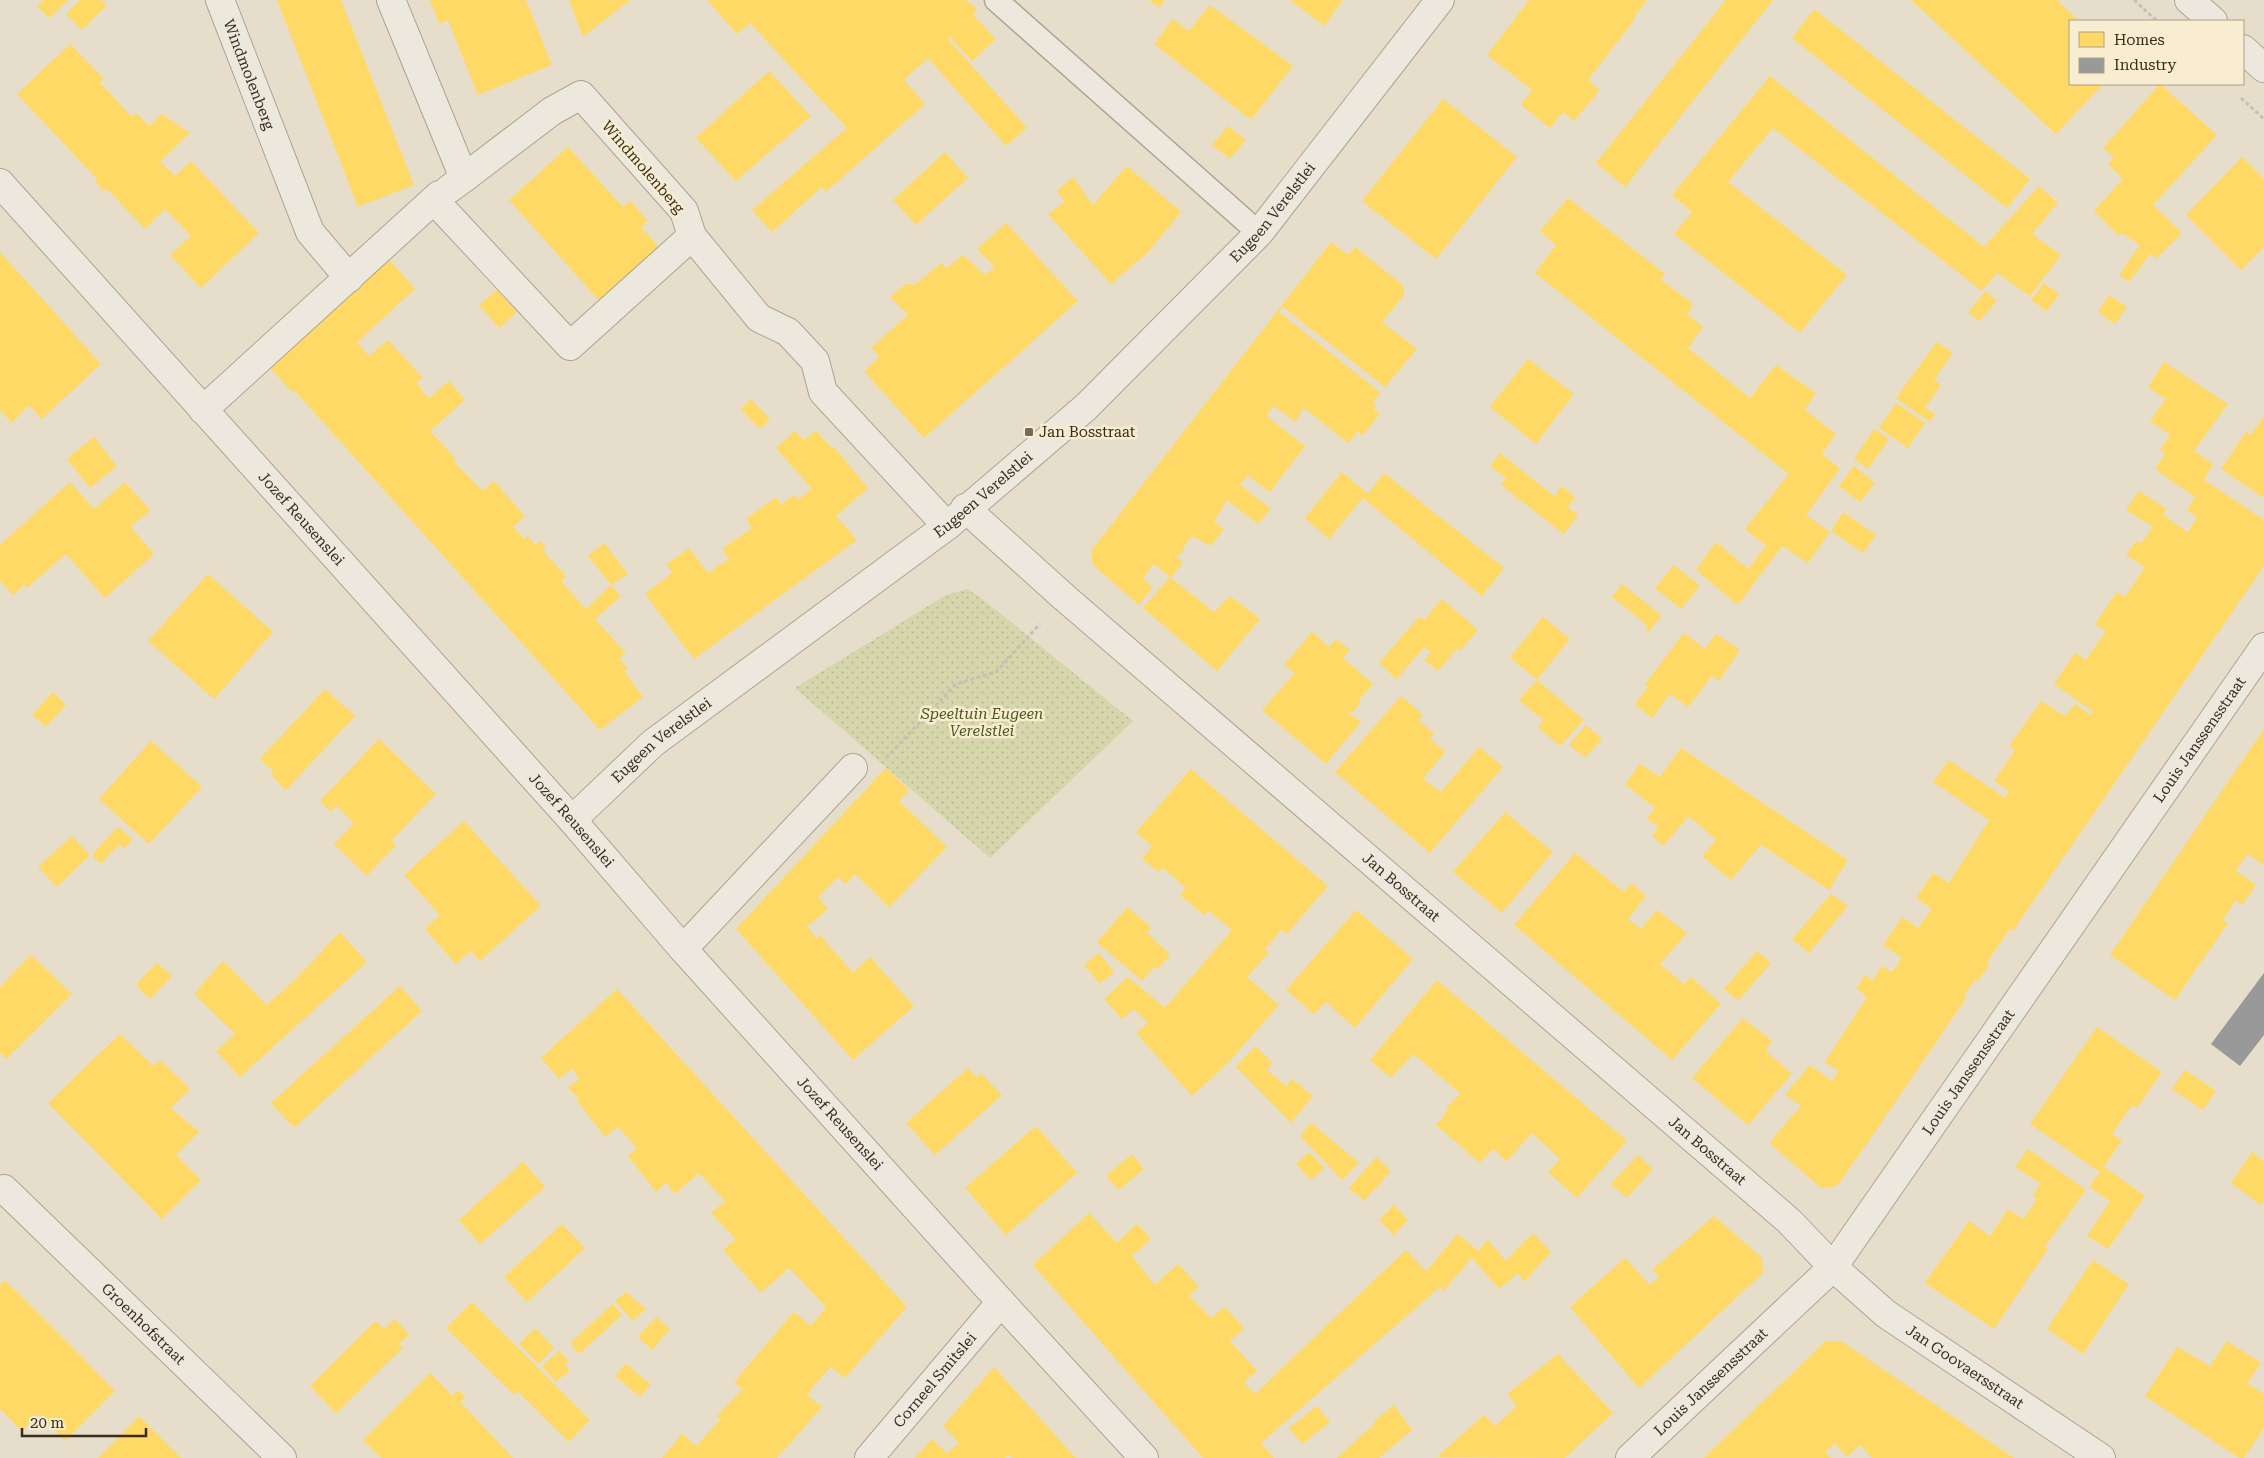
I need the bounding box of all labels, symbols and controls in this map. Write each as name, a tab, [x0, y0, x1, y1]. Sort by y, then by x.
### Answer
street label: Windmolenberg	[219, 17, 279, 133]
legend	[2069, 20, 2244, 85]
text: Homes	[2114, 31, 2165, 49]
text: Industry	[2114, 56, 2176, 74]
street label: Windmolenberg	[598, 117, 688, 217]
street label: Eugeen Verelstlei	[1226, 159, 1319, 266]
place label: Jan Bosstraat	[1039, 423, 1136, 441]
marker: Jan Bosstraat	[1023, 426, 1035, 438]
street label: Eugeen Verelstlei	[930, 448, 1037, 542]
street label: Jozef Reusenslei	[255, 468, 348, 569]
street label: Louis Janssensstraat	[2150, 673, 2250, 806]
street label: Eugeen Verelstlei	[608, 694, 715, 787]
park label: Speeltuin Eugeen Verelstlei	[920, 705, 1043, 740]
street label: Jozef Reusenslei	[525, 769, 618, 871]
street label: Jan Bosstraat	[1359, 849, 1444, 926]
street label: Louis Janssensstraat	[1918, 1005, 2019, 1139]
street label: Jozef Reusenslei	[793, 1073, 887, 1174]
street label: Jan Bosstraat	[1665, 1112, 1750, 1189]
street label: Groenhofstraat	[98, 1279, 189, 1369]
street label: Jan Goovaersstraat	[1902, 1321, 2027, 1413]
street label: Louis Janssensstraat	[1650, 1324, 1772, 1440]
street label: Corneel Smitslei	[890, 1329, 980, 1431]
scale bar	[22, 1406, 146, 1438]
text: 20 m	[30, 1414, 65, 1432]

